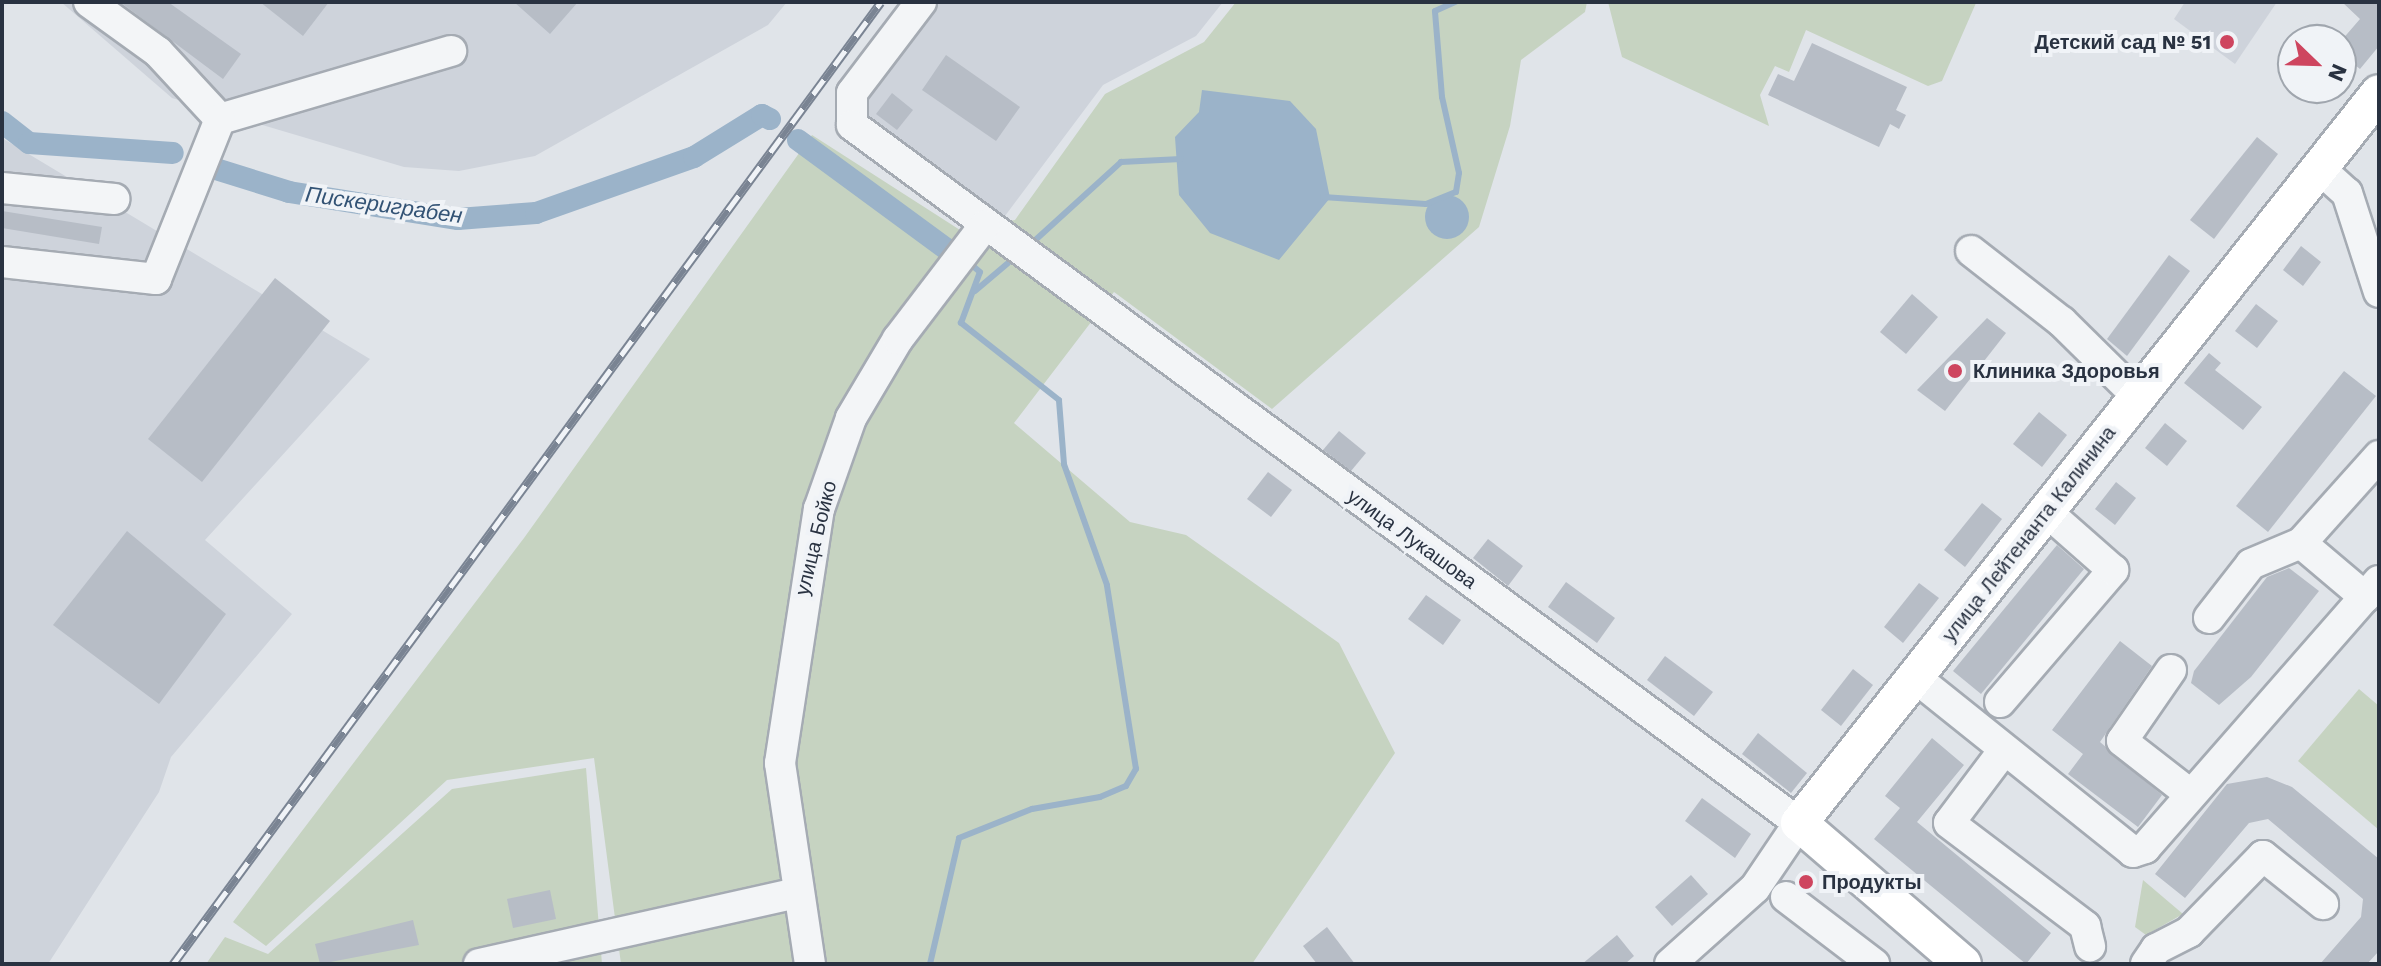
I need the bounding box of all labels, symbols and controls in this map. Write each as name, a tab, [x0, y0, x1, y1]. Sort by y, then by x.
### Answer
north arrow	[2277, 24, 2357, 104]
place label: Детский сад № 51	[2034, 30, 2211, 54]
marker: Детский сад № 51	[2218, 33, 2236, 51]
text: N	[2323, 60, 2352, 85]
water label: Пискериграбен	[304, 181, 464, 229]
place label: Клиника Здоровья	[1973, 359, 2160, 383]
marker: Клиника Здоровья	[1944, 360, 1966, 382]
street label: улица Лейтенанта Калинина	[1937, 421, 2121, 647]
street label: улица Бойко	[790, 478, 842, 598]
street label: улица Лукашова	[1343, 484, 1481, 594]
place label: Продукты	[1822, 870, 1921, 894]
marker: Продукты	[1797, 873, 1815, 891]

